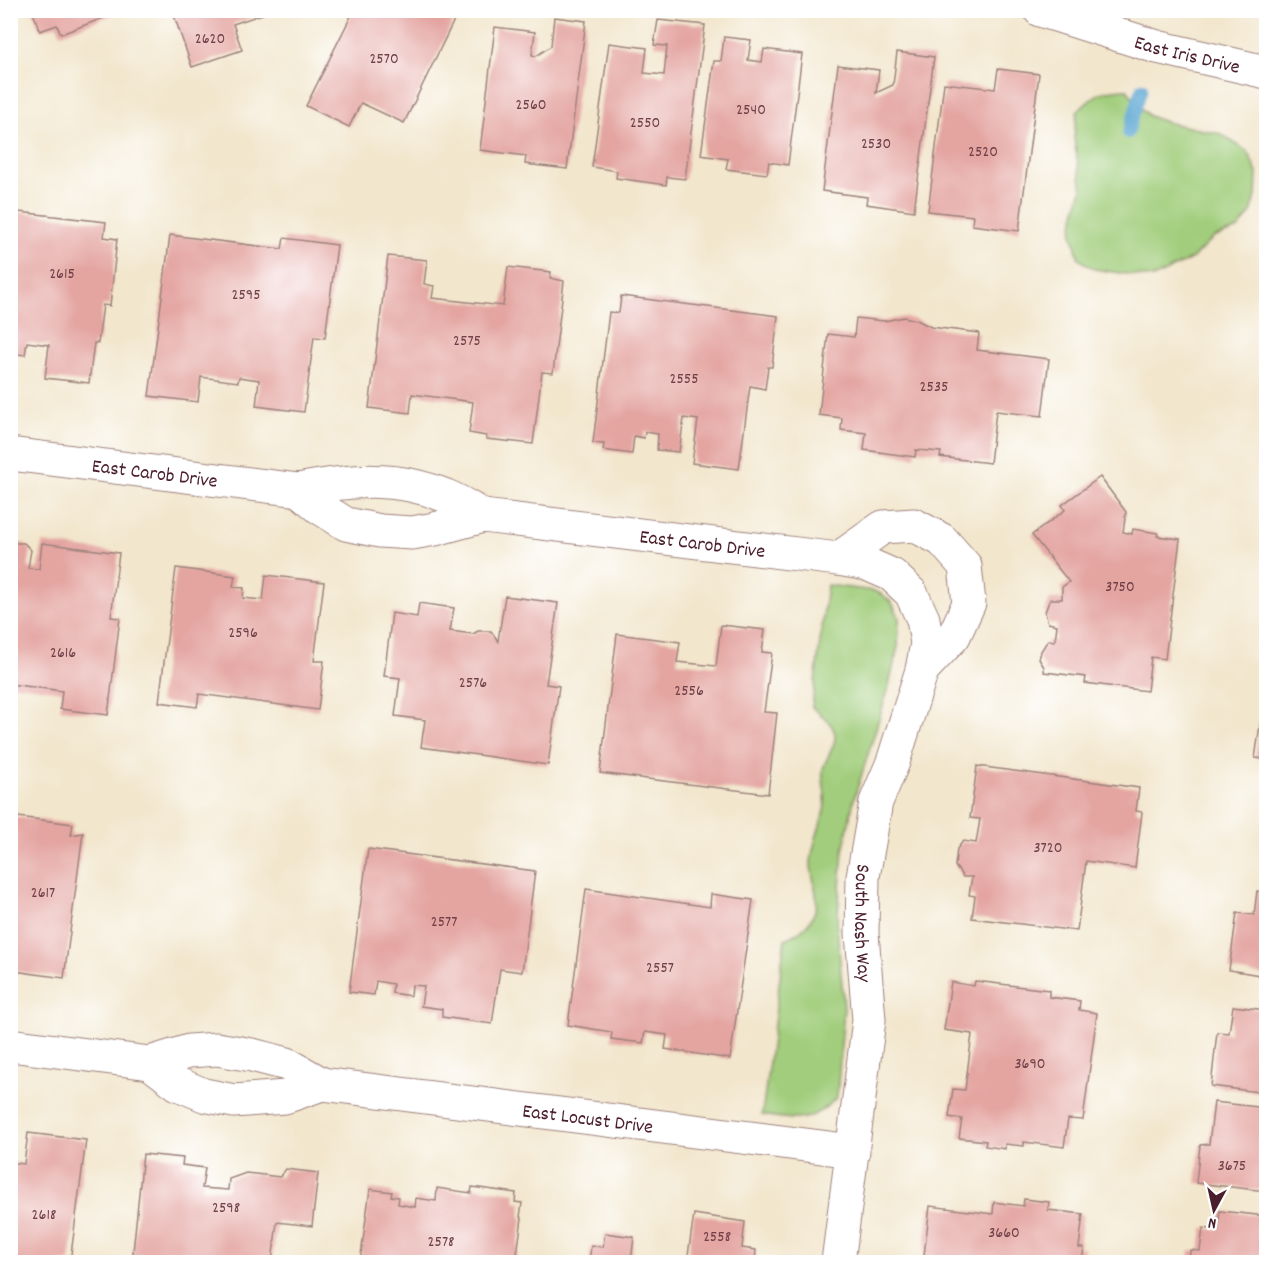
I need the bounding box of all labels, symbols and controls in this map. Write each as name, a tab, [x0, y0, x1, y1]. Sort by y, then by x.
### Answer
house number: 2620	[195, 28, 225, 51]
street label: East Iris Drive	[1130, 30, 1243, 83]
house number: 2570	[369, 48, 399, 71]
house number: 2560	[516, 94, 546, 117]
house number: 2540	[736, 99, 766, 122]
house number: 2550	[630, 112, 660, 135]
house number: 2530	[861, 133, 891, 156]
house number: 2520	[968, 141, 998, 164]
house number: 2615	[49, 263, 75, 286]
house number: 2595	[231, 284, 261, 307]
house number: 2575	[453, 330, 481, 353]
house number: 2555	[669, 368, 699, 391]
house number: 2535	[920, 376, 948, 399]
street label: East Carob Drive	[90, 453, 219, 497]
street label: East Carob Drive	[638, 524, 767, 567]
house number: 3750	[1105, 576, 1135, 599]
house number: 2596	[228, 622, 258, 645]
house number: 2616	[50, 642, 76, 665]
house number: 2576	[459, 672, 487, 695]
house number: 2556	[674, 680, 704, 703]
house number: 3720	[1034, 837, 1062, 860]
street label: South Nash Way	[845, 861, 877, 984]
house number: 2617	[31, 882, 55, 905]
house number: 2577	[431, 911, 457, 934]
house number: 2557	[646, 957, 674, 980]
house number: 3690	[1015, 1053, 1046, 1076]
street label: East Locust Drive	[520, 1098, 655, 1143]
house number: 3675	[1218, 1155, 1246, 1178]
north arrow	[1184, 1180, 1244, 1240]
house number: 2598	[212, 1197, 240, 1220]
house number: 2618	[32, 1204, 56, 1227]
text: N	[1207, 1210, 1218, 1234]
house number: 3660	[988, 1222, 1020, 1245]
house number: 2558	[703, 1226, 731, 1249]
house number: 2578	[428, 1231, 454, 1254]

